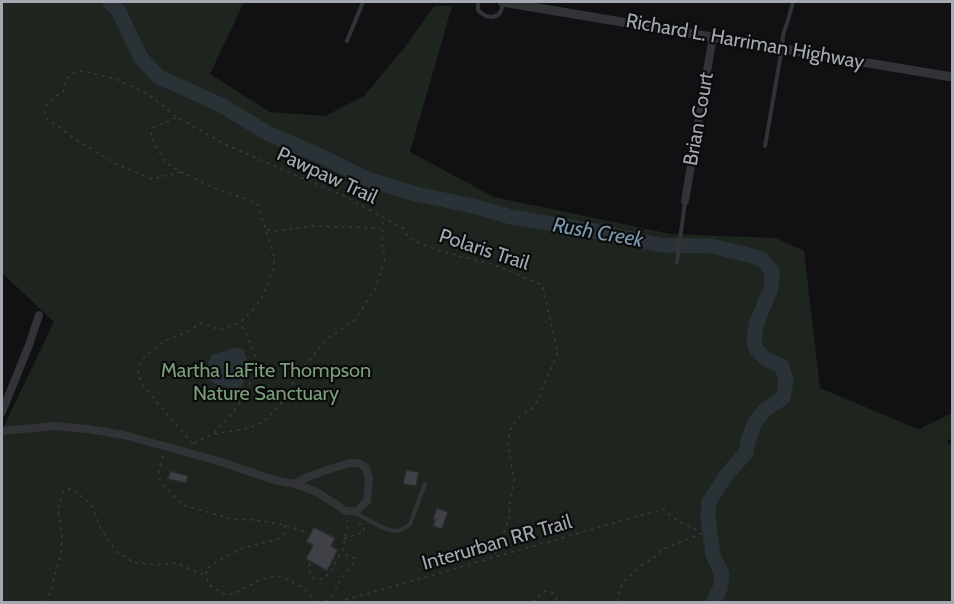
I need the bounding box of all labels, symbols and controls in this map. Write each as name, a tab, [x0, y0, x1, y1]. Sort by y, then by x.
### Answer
street label: Richard L. Harriman Highway	[624, 9, 866, 75]
street label: Brian Court	[679, 71, 719, 167]
street label: Pawpaw Trail	[273, 142, 381, 210]
water label: Rush Creek	[551, 213, 645, 253]
street label: Polaris Trail	[436, 224, 532, 276]
park label: Martha LaFite Thompson Nature Sanctuary	[161, 359, 371, 406]
street label: Interurban RR Trail	[419, 510, 575, 576]

